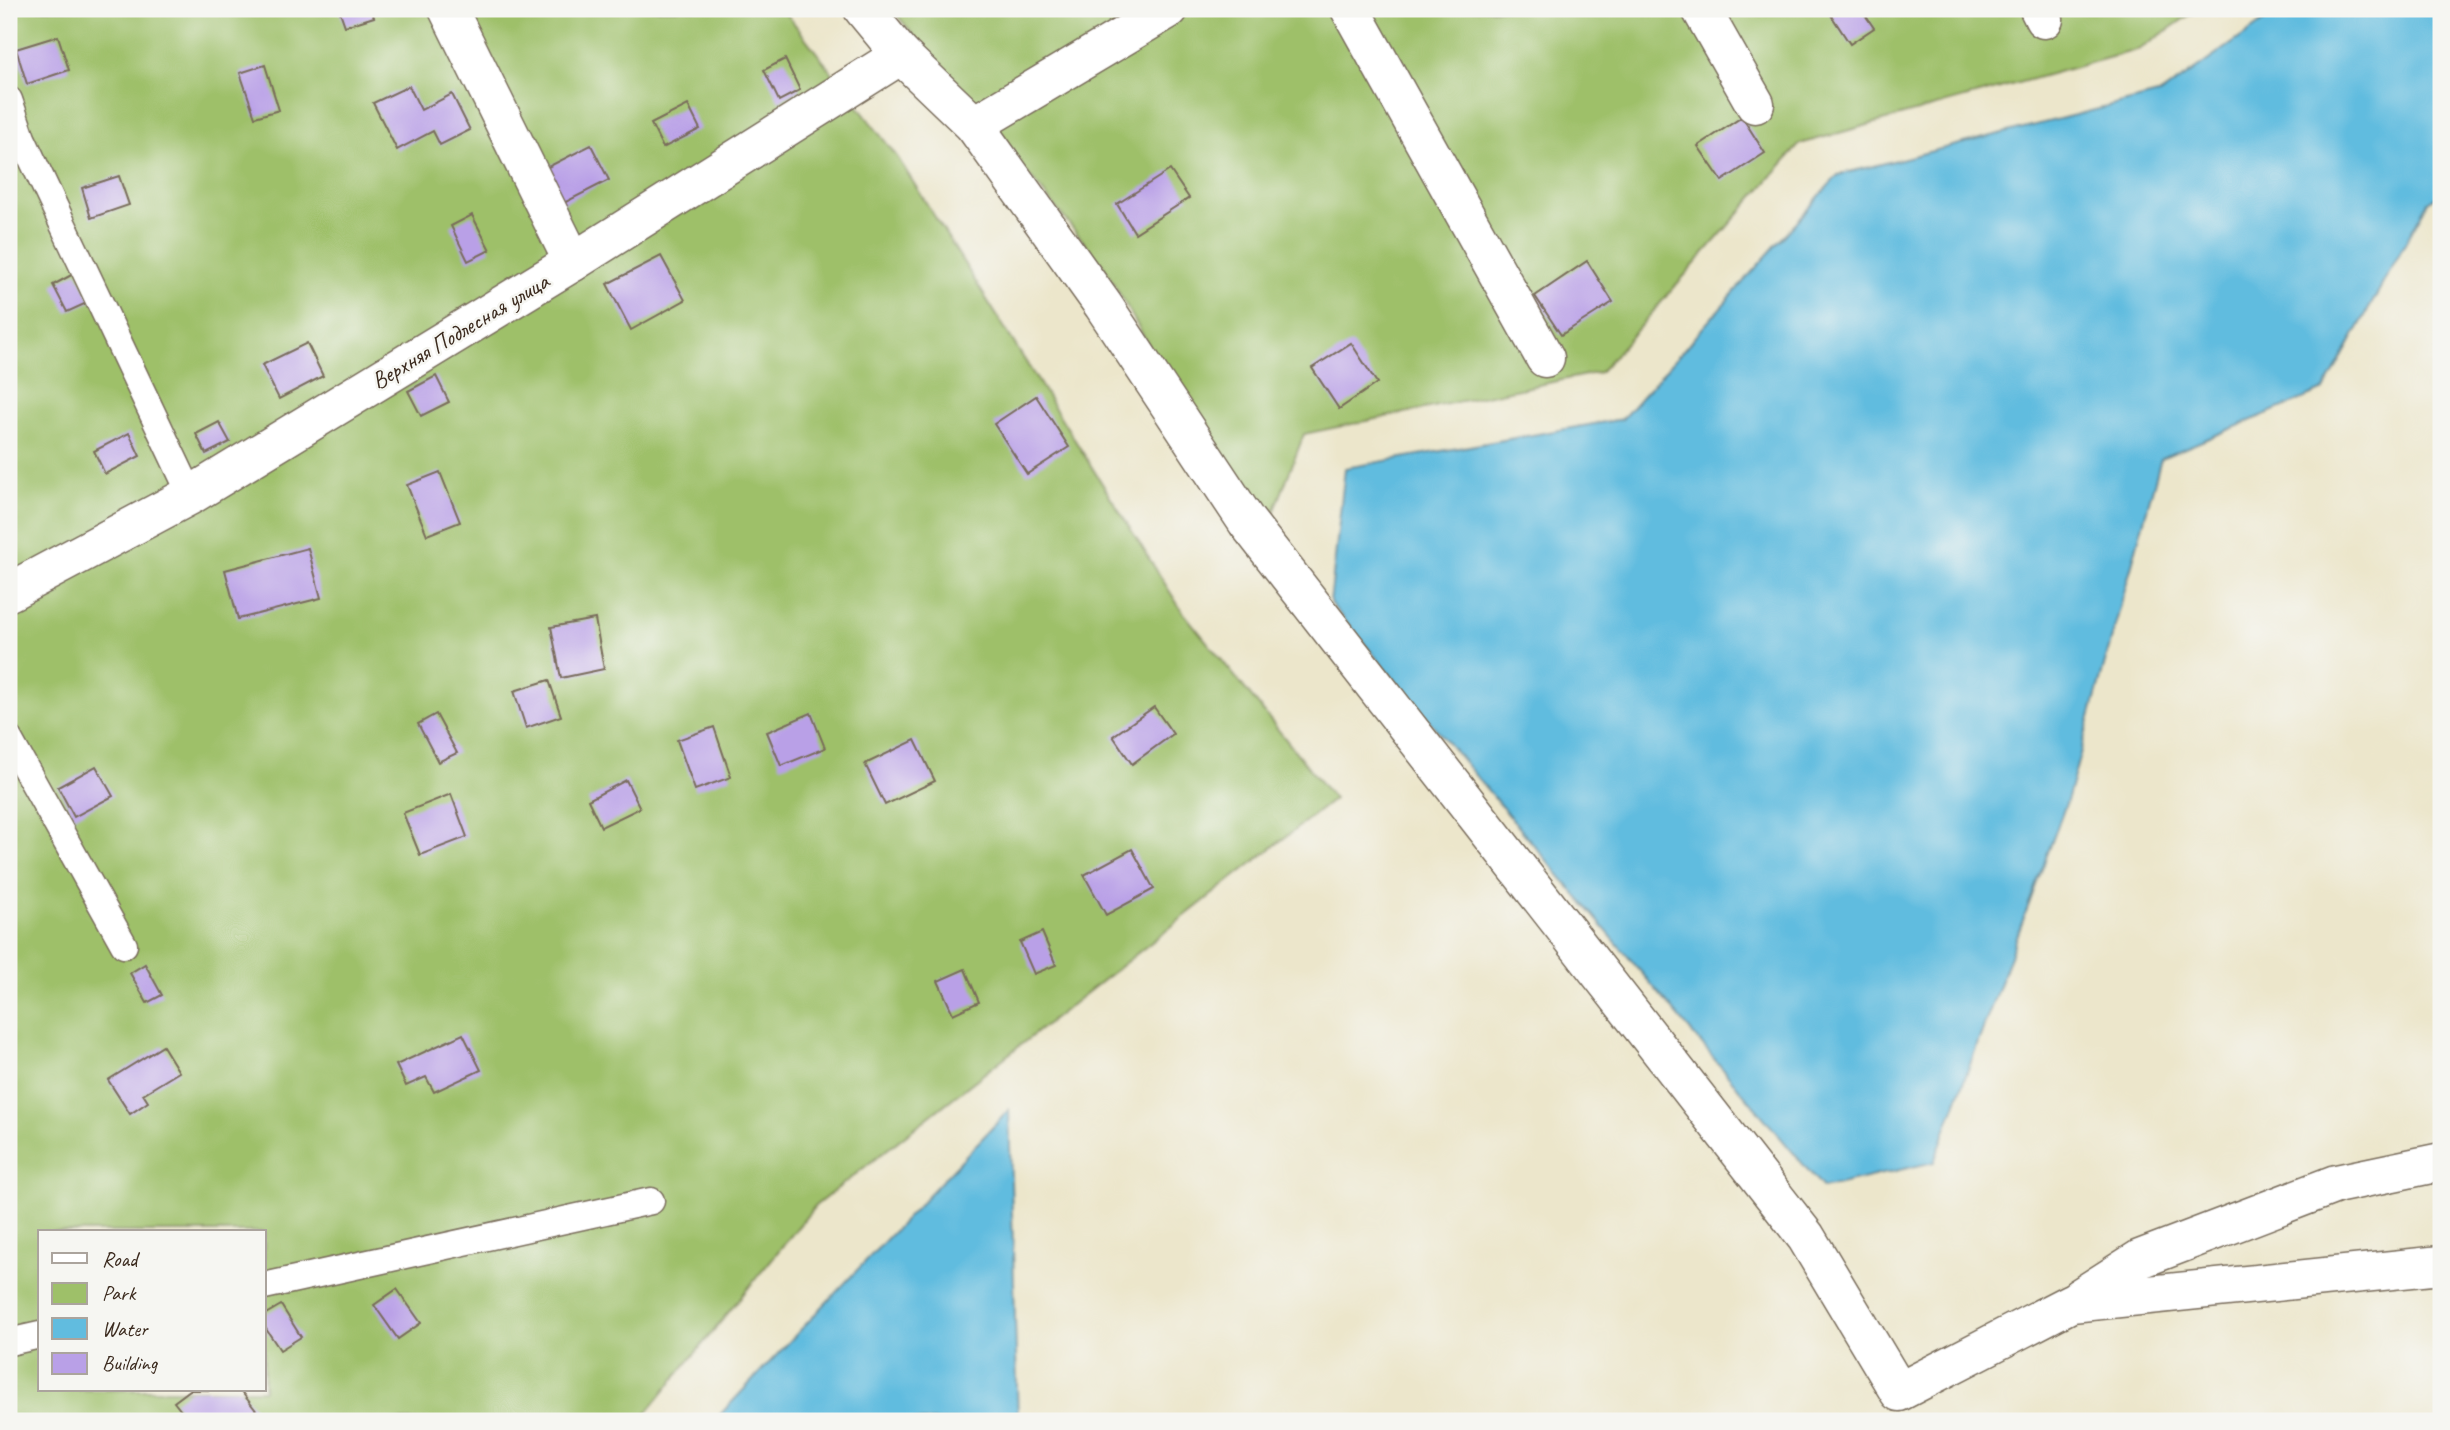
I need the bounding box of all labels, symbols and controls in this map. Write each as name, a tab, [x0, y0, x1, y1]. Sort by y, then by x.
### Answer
street label: Верхняя Подлесная улица	[366, 265, 556, 396]
legend	[38, 1230, 266, 1392]
text: Road	[102, 1246, 141, 1272]
text: Park	[102, 1280, 137, 1306]
text: Water	[102, 1316, 149, 1342]
text: Building	[102, 1350, 159, 1376]

